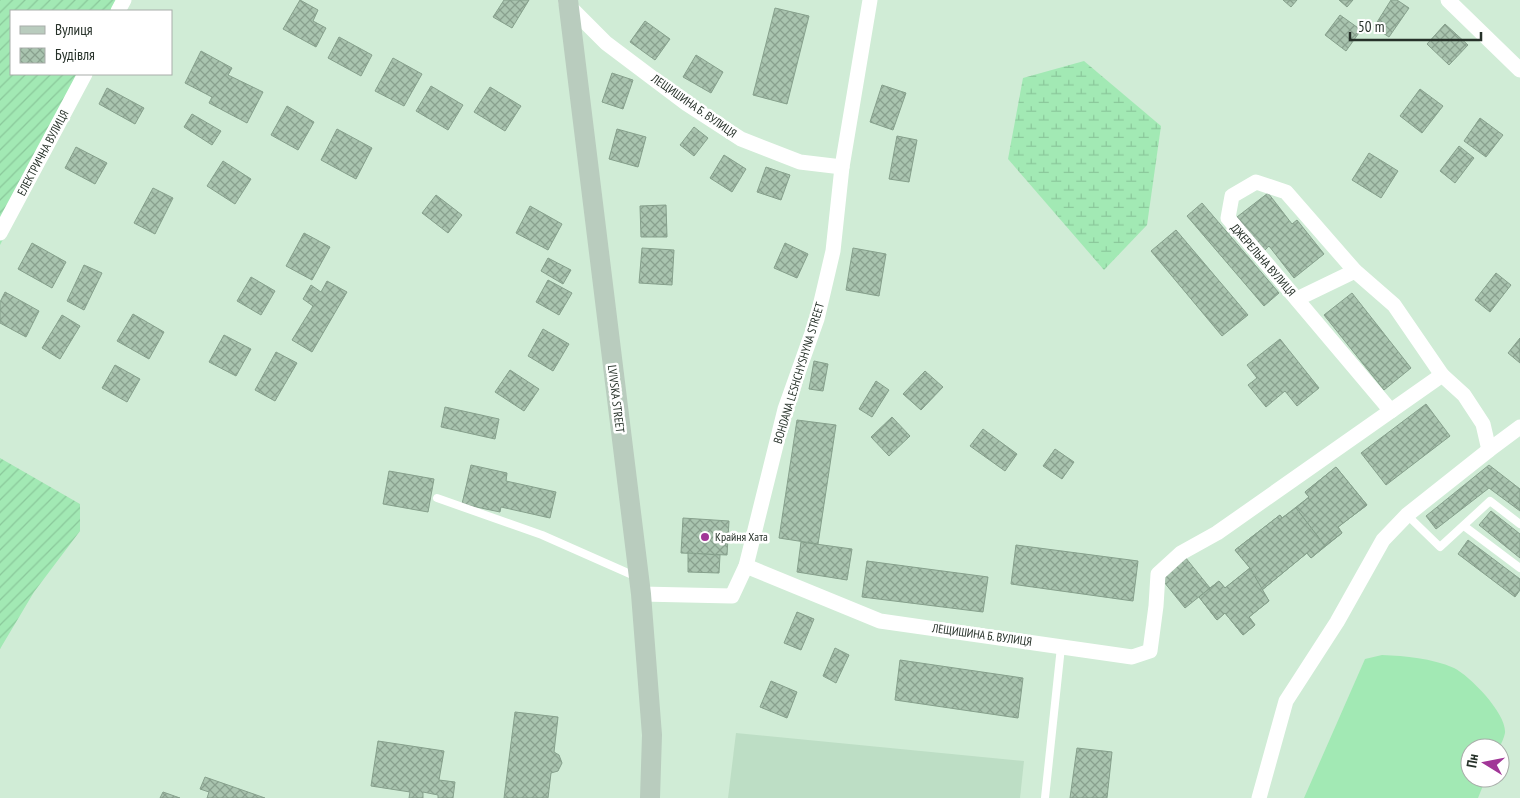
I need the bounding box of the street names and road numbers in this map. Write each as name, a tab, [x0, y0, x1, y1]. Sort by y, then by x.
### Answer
street label: ЛЕЩИШИНА Б. ВУЛИЦЯ	[648, 70, 740, 141]
street label: ЕЛЕКТРИЧНА ВУЛИЦЯ	[14, 107, 72, 198]
street label: ДЖЕРЕЛЬНА ВУЛИЦЯ	[1228, 220, 1299, 299]
street label: BOHDANA LESHCHYSHYNA STREET	[770, 300, 827, 445]
street label: LVIVSKA STREET	[605, 364, 628, 434]
street label: ЛЕЩИШИНА Б. ВУЛИЦЯ	[930, 620, 1033, 649]

